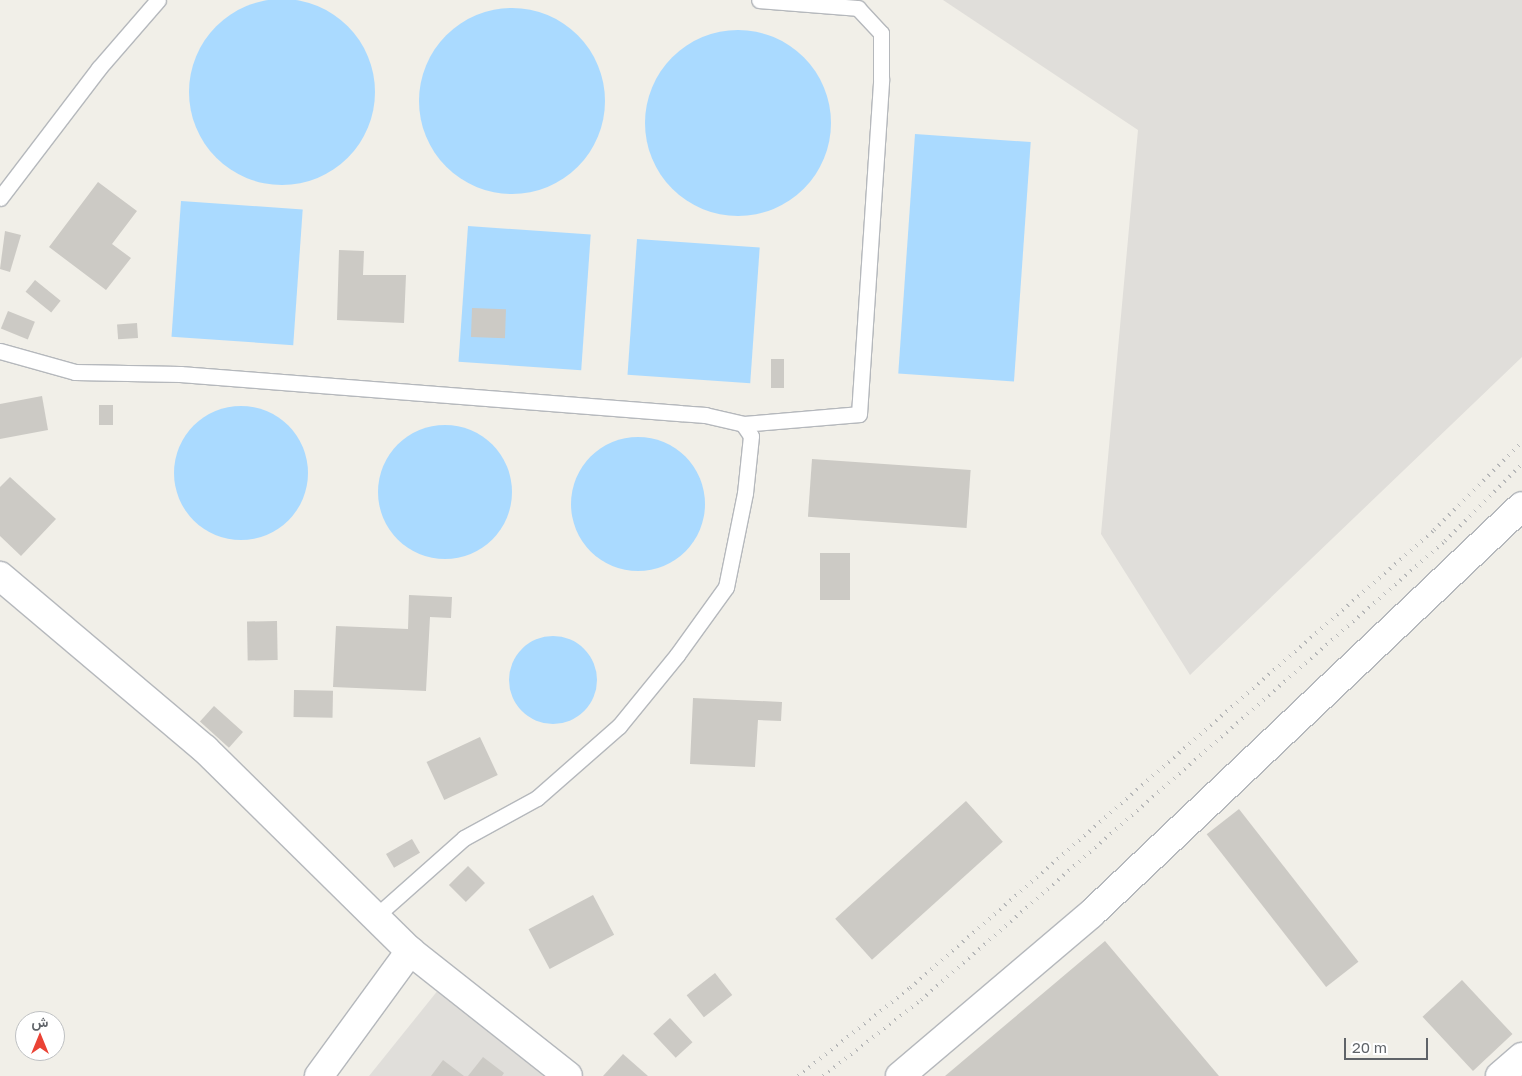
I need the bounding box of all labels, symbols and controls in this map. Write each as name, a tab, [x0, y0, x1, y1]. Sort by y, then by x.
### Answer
north arrow	[15, 1011, 65, 1061]
text: ش	[32, 1013, 48, 1030]
scale bar	[1347, 1028, 1431, 1060]
text: 20 m	[1352, 1038, 1387, 1056]

